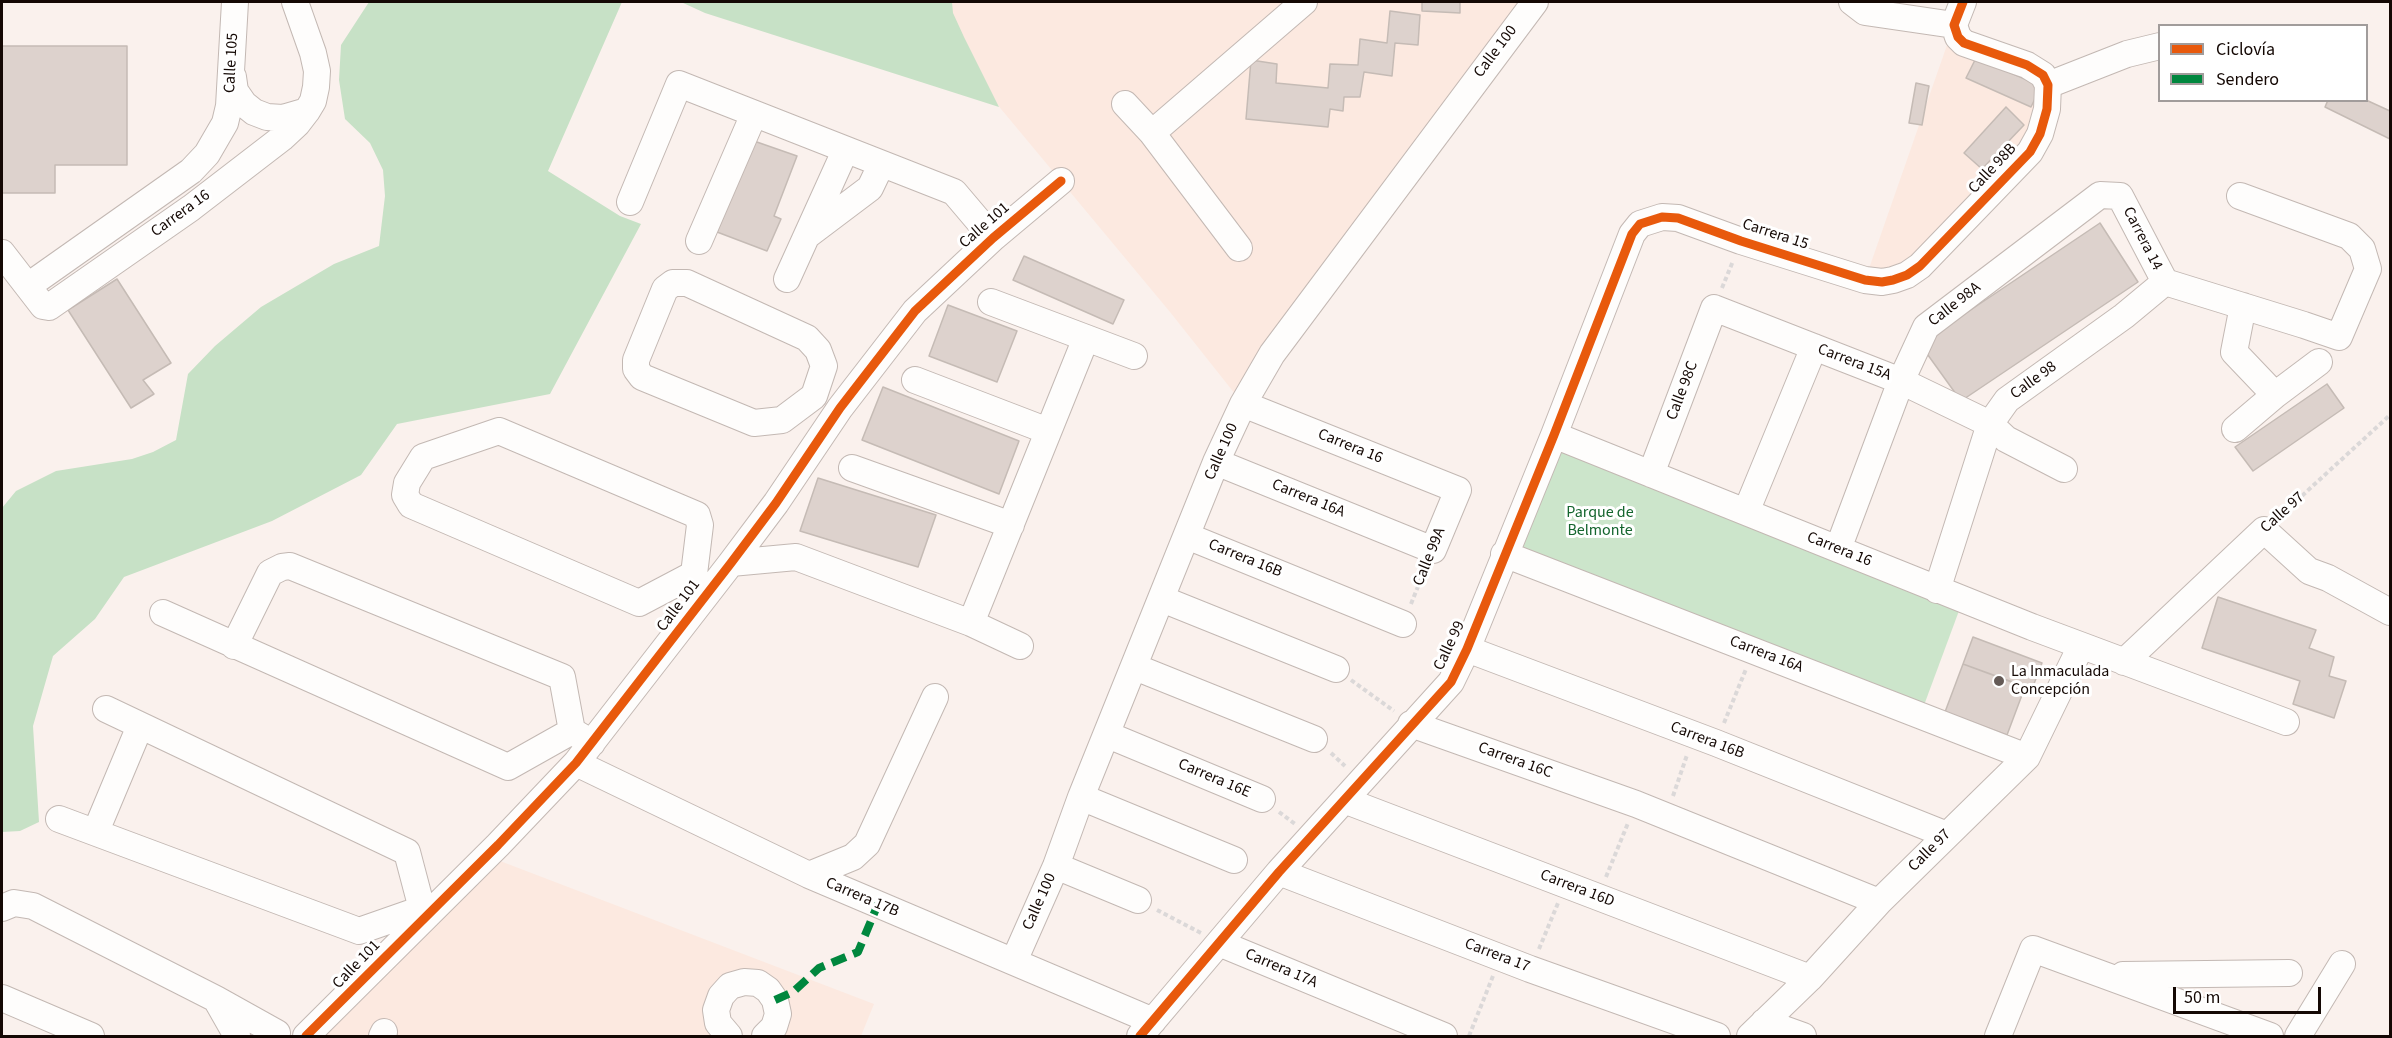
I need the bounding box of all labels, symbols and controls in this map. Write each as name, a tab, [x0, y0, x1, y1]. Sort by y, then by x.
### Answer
street label: Calle 100	[1470, 22, 1522, 82]
legend	[2158, 24, 2368, 102]
street label: Calle 105	[221, 32, 243, 94]
text: Ciclovía	[2216, 37, 2275, 62]
text: Sendero	[2216, 67, 2279, 92]
street label: Calle 98B	[1965, 140, 2021, 198]
street label: Carrera 16	[148, 186, 214, 242]
street label: Calle 101	[956, 199, 1014, 253]
street label: Carrera 14	[2118, 204, 2166, 274]
street label: Carrera 15	[1739, 215, 1811, 255]
street label: Calle 98A	[1925, 279, 1985, 331]
street label: Carrera 15A	[1815, 340, 1893, 386]
street label: Calle 98	[2007, 358, 2061, 404]
street label: Calle 98C	[1663, 359, 1703, 423]
street label: Calle 100	[1201, 421, 1243, 483]
street label: Carrera 16	[1315, 425, 1385, 469]
street label: Carrera 16A	[1269, 476, 1347, 522]
street label: Calle 97	[2257, 488, 2309, 538]
park label: Parque de Belmonte	[1566, 503, 1634, 541]
street label: Calle 99A	[1410, 525, 1450, 589]
street label: Carrera 16	[1804, 528, 1874, 572]
street label: Carrera 16B	[1205, 536, 1285, 582]
street label: Calle 101	[653, 576, 705, 636]
street label: Calle 99	[1430, 618, 1470, 674]
street label: Carrera 16A	[1727, 632, 1805, 678]
place label: La Inmaculada Concepción	[2011, 662, 2109, 700]
marker: La Inmaculada Concepción	[1992, 674, 2006, 688]
street label: Carrera 16B	[1667, 718, 1747, 764]
street label: Carrera 16C	[1475, 739, 1555, 783]
street label: Carrera 16E	[1175, 755, 1253, 803]
street label: Calle 97	[1905, 826, 1955, 876]
street label: Carrera 16D	[1537, 866, 1617, 912]
street label: Calle 100	[1019, 871, 1061, 933]
street label: Carrera 17B	[822, 874, 902, 922]
street label: Carrera 17	[1462, 935, 1532, 977]
street label: Calle 101	[329, 937, 385, 993]
street label: Carrera 17A	[1242, 945, 1320, 993]
scale bar	[2176, 975, 2324, 1013]
text: 50 m	[2184, 985, 2220, 1010]

